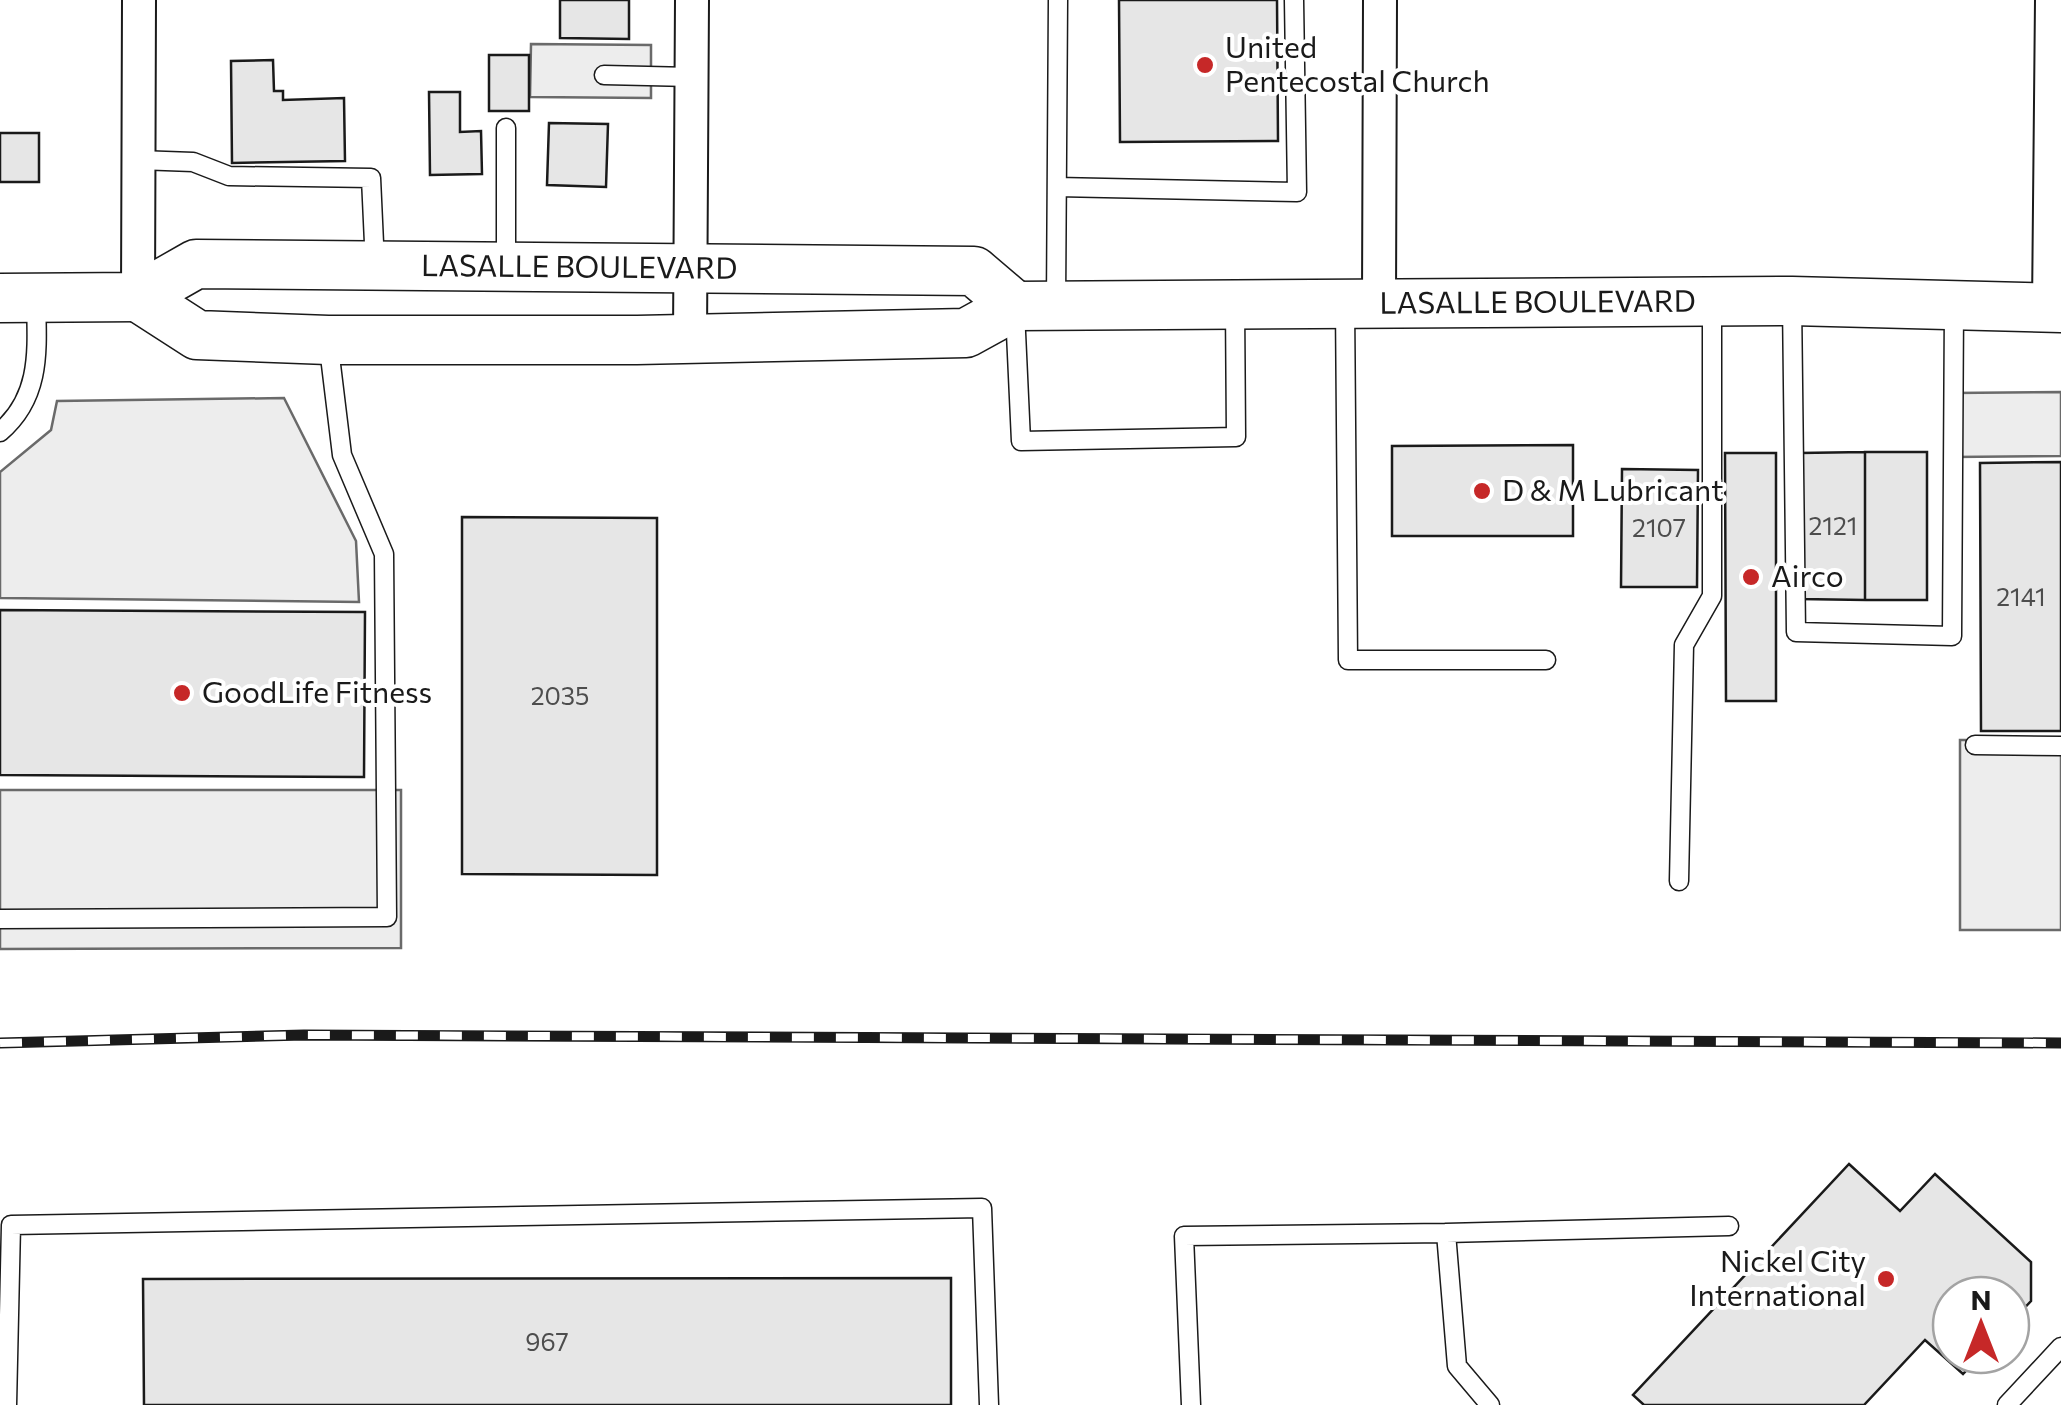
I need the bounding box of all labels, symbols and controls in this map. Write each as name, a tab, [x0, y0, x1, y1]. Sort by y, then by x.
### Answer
place label: United Pentecostal Church	[1225, 27, 1490, 98]
marker: United Pentecostal Church	[1194, 54, 1216, 76]
street label: LASALLE BOULEVARD	[421, 245, 738, 285]
street label: LASALLE BOULEVARD	[1379, 281, 1696, 320]
place label: D & M Lubricant	[1502, 470, 1723, 507]
marker: D & M Lubricant	[1471, 480, 1493, 502]
house number: 2121	[1808, 510, 1858, 540]
house number: 2107	[1632, 512, 1686, 542]
place label: Airco	[1771, 556, 1844, 593]
marker: Airco	[1740, 566, 1762, 588]
house number: 2141	[1996, 581, 2046, 611]
place label: GoodLife Fitness	[202, 672, 432, 709]
house number: 2035	[531, 680, 589, 710]
marker: GoodLife Fitness	[171, 682, 193, 704]
place label: Nickel City International	[1689, 1241, 1866, 1312]
marker: Nickel City International	[1875, 1268, 1897, 1290]
north arrow	[1931, 1275, 2031, 1375]
text: N	[1971, 1282, 1992, 1316]
house number: 967	[525, 1326, 569, 1356]

